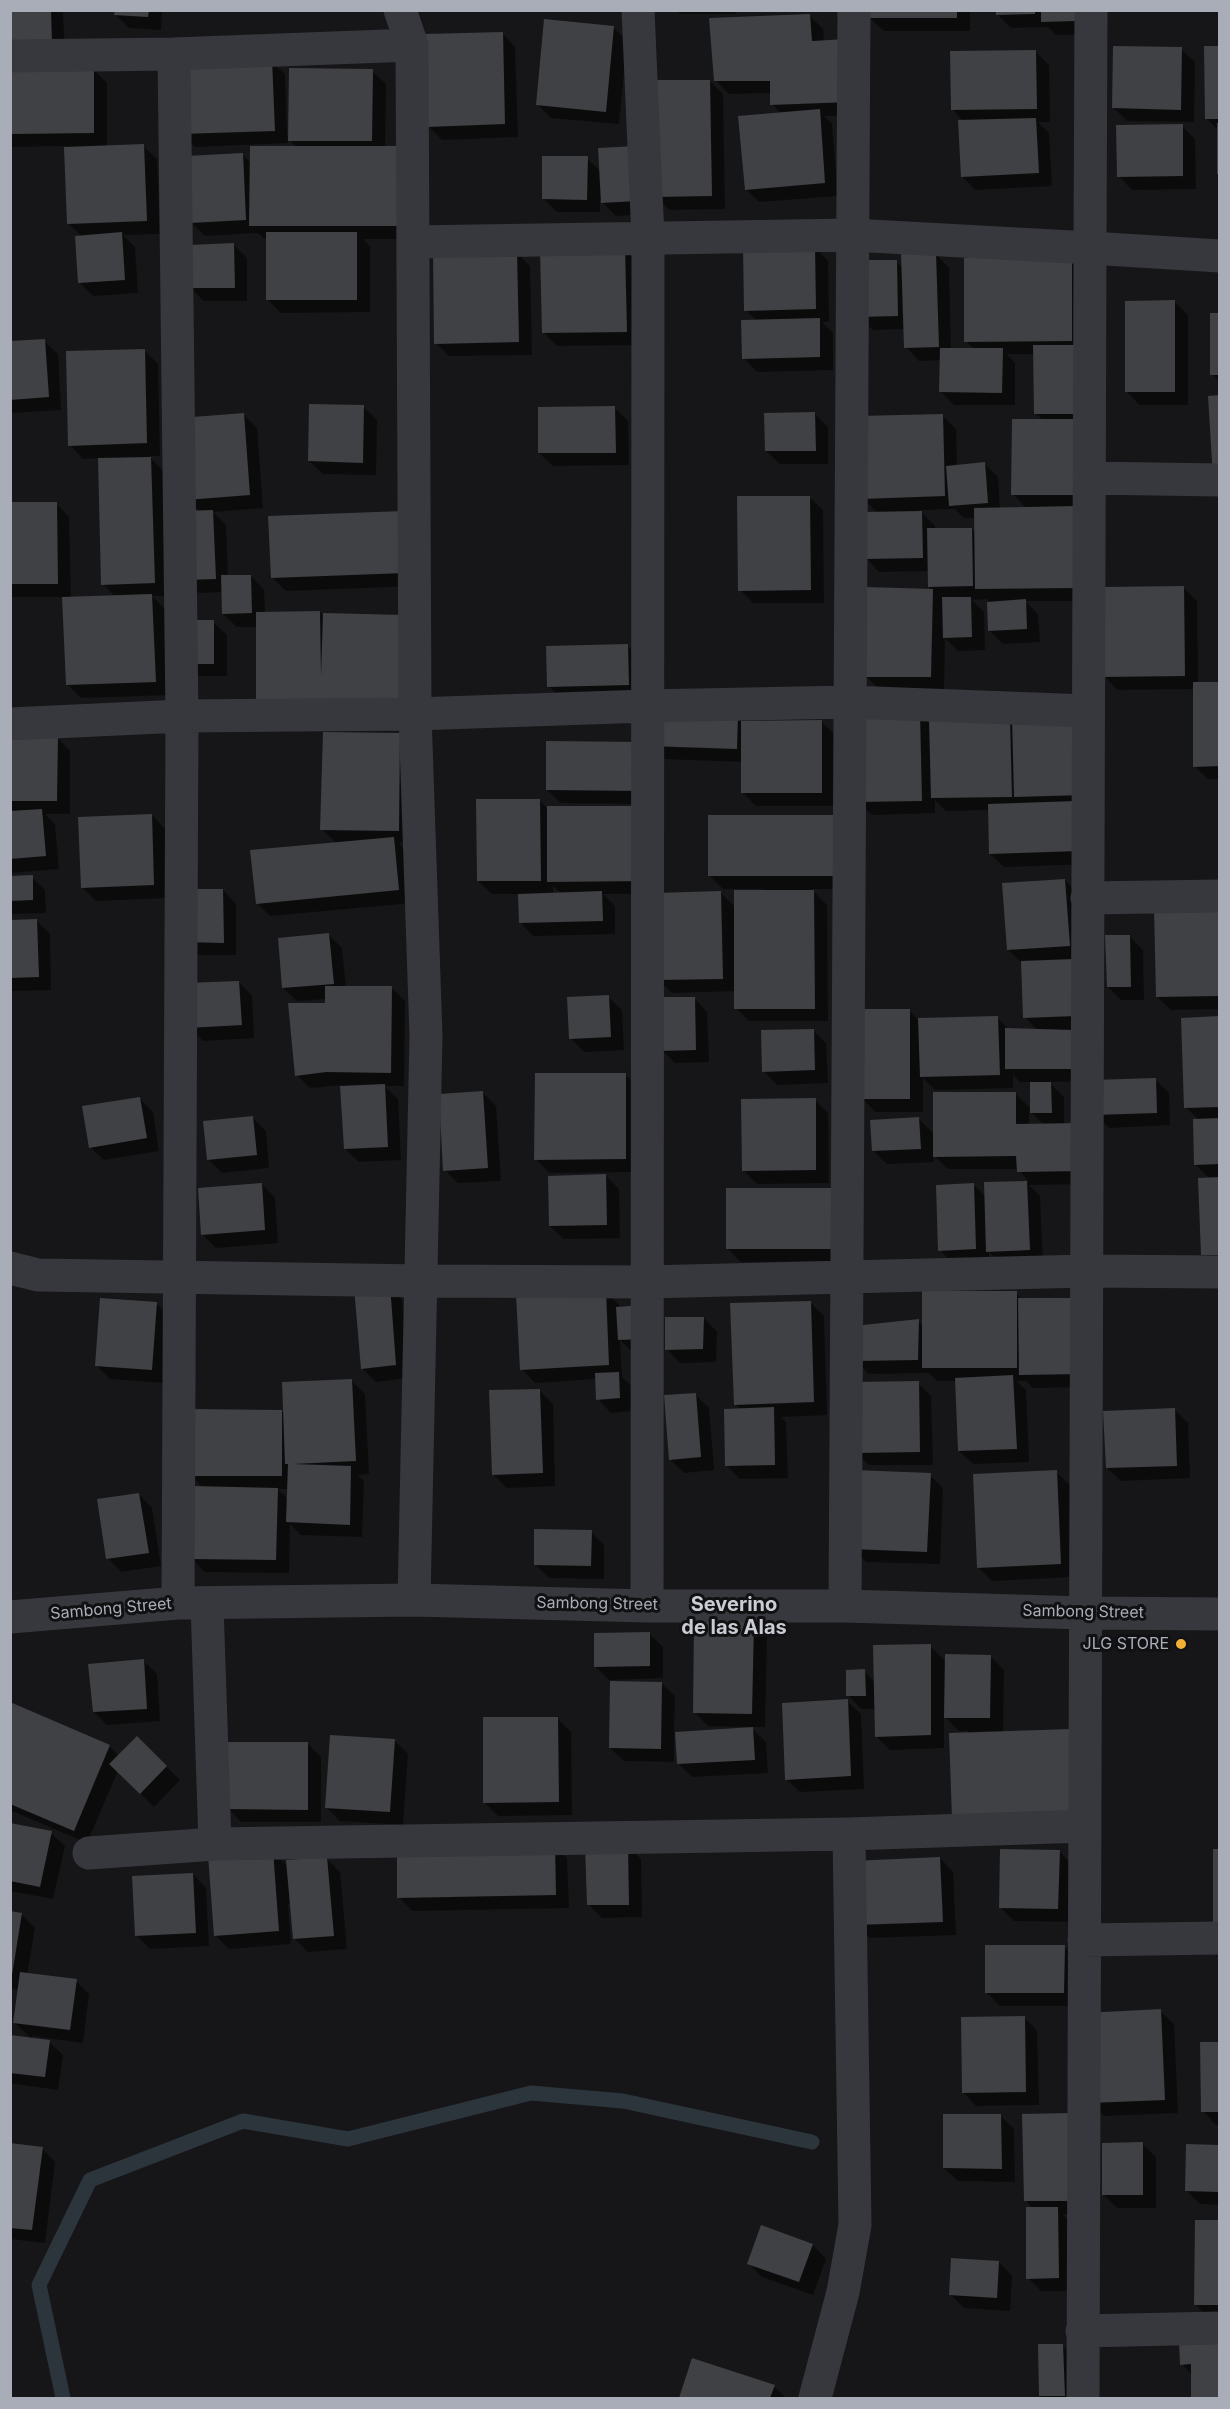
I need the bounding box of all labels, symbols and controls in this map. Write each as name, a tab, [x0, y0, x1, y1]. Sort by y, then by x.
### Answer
street label: Sambong Street	[536, 1593, 658, 1615]
district label: Severino de las Alas	[681, 1593, 787, 1640]
street label: Sambong Street	[50, 1594, 172, 1624]
street label: Sambong Street	[1022, 1601, 1144, 1623]
place label: JLG STORE	[1083, 1634, 1169, 1654]
marker: JLG STORE	[1174, 1637, 1188, 1651]

